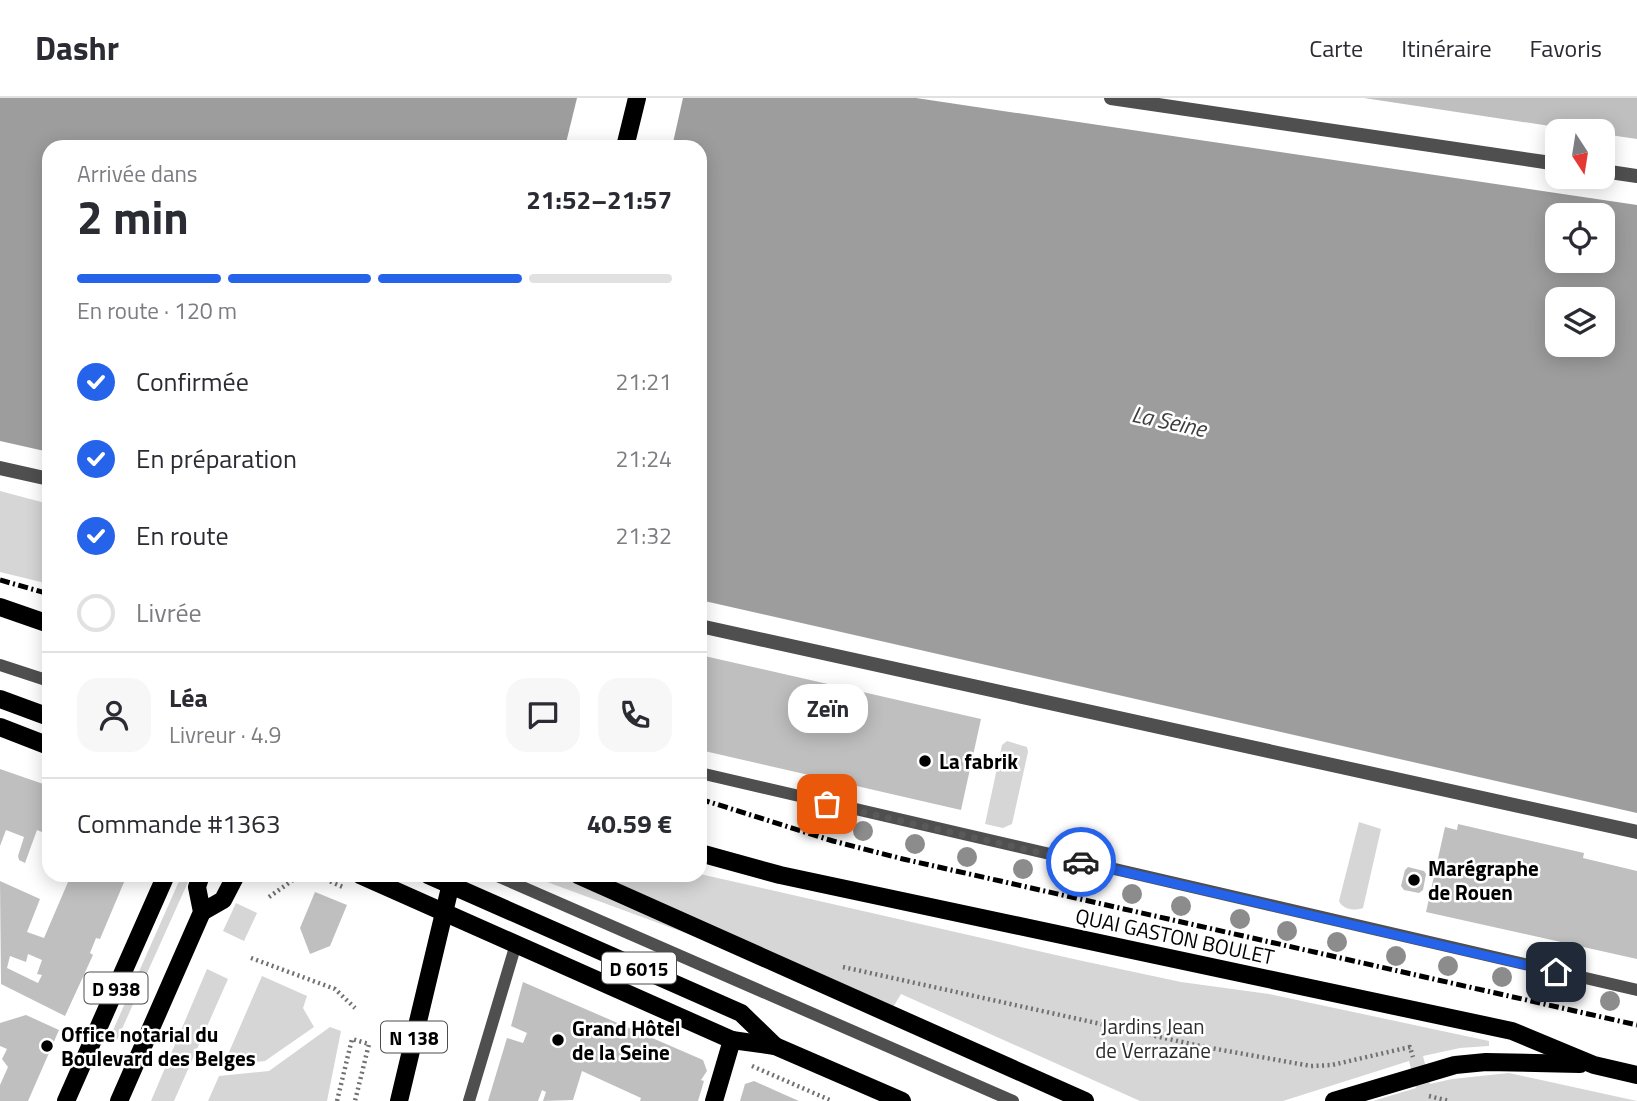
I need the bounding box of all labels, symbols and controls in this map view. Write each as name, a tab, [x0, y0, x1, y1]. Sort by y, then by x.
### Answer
text: Dashr	[35, 23, 119, 73]
text: Carte	[1309, 30, 1363, 66]
text: Itinéraire	[1401, 30, 1492, 66]
text: Favoris	[1530, 30, 1602, 66]
north arrow	[1545, 119, 1615, 189]
map controls	[1545, 119, 1615, 357]
text: Arrivée dans	[77, 156, 198, 191]
text: 21:52–21:57	[526, 180, 672, 219]
text: 2 min	[77, 182, 189, 252]
button: locate	[1545, 203, 1615, 273]
button: layers	[1545, 287, 1615, 357]
text: En route · 120 m	[77, 293, 237, 328]
text: Confirmée	[136, 362, 249, 401]
icon: check	[77, 363, 115, 401]
text: 21:21	[615, 364, 672, 399]
water label: La Seine	[1129, 396, 1211, 446]
text: En préparation	[136, 439, 297, 478]
icon: check	[77, 440, 115, 478]
text: 21:24	[615, 441, 672, 476]
text: En route	[136, 516, 229, 555]
icon: check	[77, 517, 115, 555]
text: 21:32	[615, 518, 672, 553]
text: Livrée	[136, 593, 202, 632]
button: person	[77, 678, 151, 752]
text: Léa	[169, 678, 208, 717]
button: chat	[506, 678, 580, 752]
button: phone	[598, 678, 672, 752]
callout: Zeïn	[787, 685, 867, 734]
text: Zeïn	[807, 691, 849, 726]
text: Livreur · 4.9	[169, 717, 281, 752]
place label: La fabrik	[939, 745, 1018, 777]
marker: La fabrik	[917, 753, 933, 769]
pin	[797, 774, 857, 834]
icon: bag	[808, 785, 846, 823]
text: Commande #1363	[77, 804, 280, 843]
text: 40.59 €	[587, 804, 672, 843]
courier	[1046, 827, 1116, 897]
icon: car	[1062, 843, 1100, 881]
place label: Marégraphe de Rouen	[1428, 852, 1539, 908]
marker: Marégraphe de Rouen	[1406, 872, 1422, 888]
street label: QUAI GASTON BOULET	[1073, 899, 1277, 973]
pin	[1526, 942, 1586, 1002]
road number: D 6015	[602, 953, 676, 984]
icon: home	[1537, 953, 1575, 991]
road number: D 938	[85, 972, 148, 1004]
park label: Jardins Jean de Verrazane	[1095, 1010, 1211, 1066]
place label: Grand Hôtel de la Seine	[572, 1012, 680, 1068]
place label: Office notarial du Boulevard des Belges	[61, 1018, 256, 1074]
road number: N 138	[381, 1021, 447, 1052]
marker: Grand Hôtel de la Seine	[550, 1032, 566, 1048]
marker: Office notarial du Boulevard des Belges	[39, 1038, 55, 1054]

